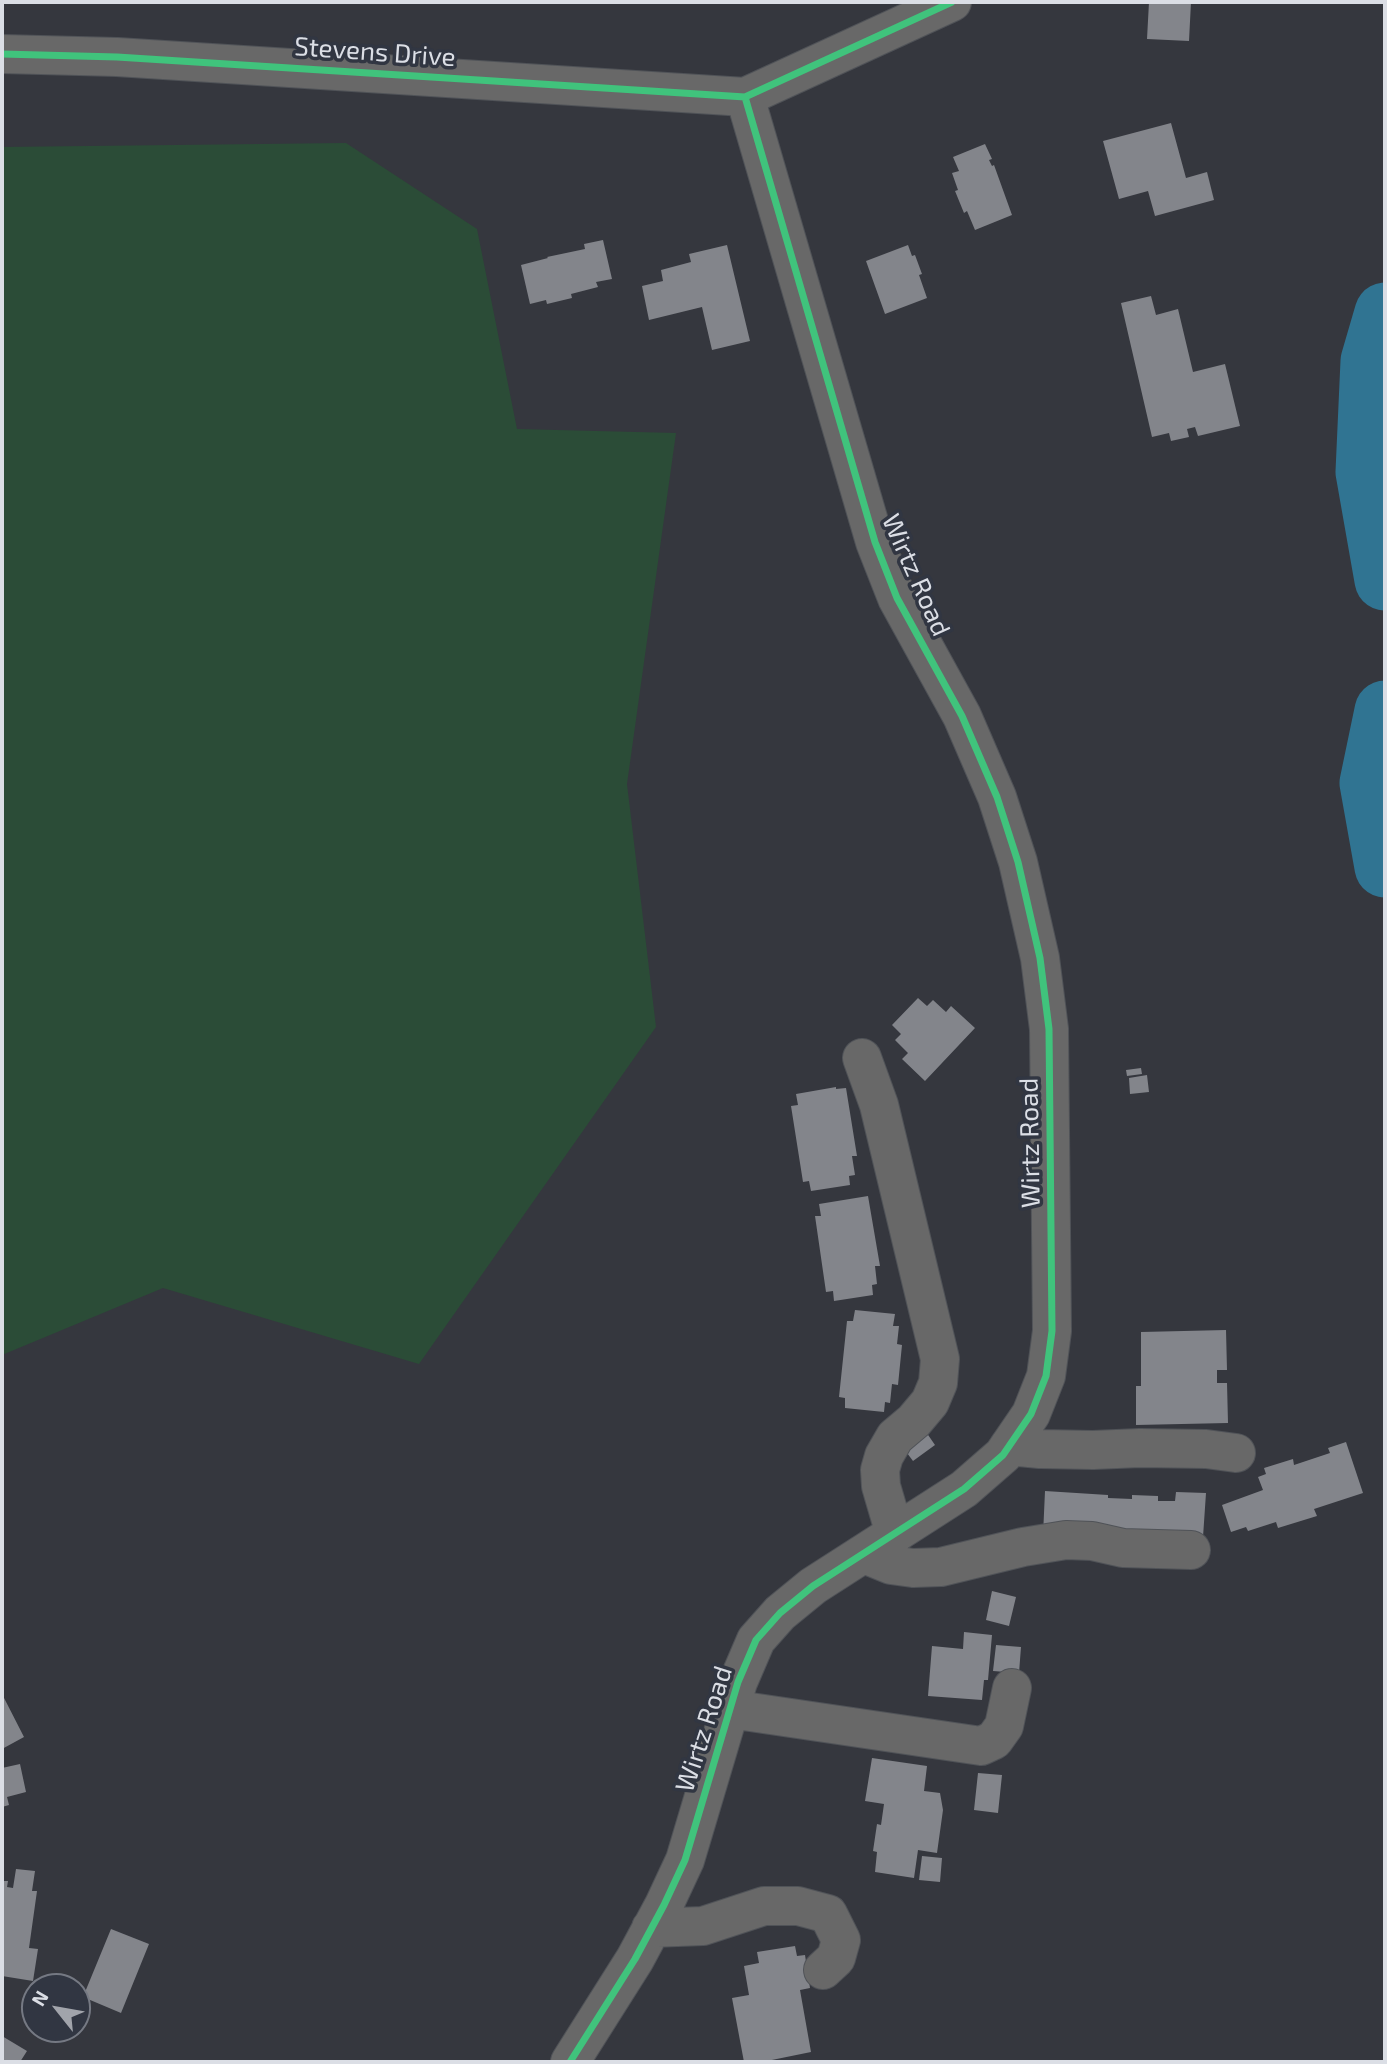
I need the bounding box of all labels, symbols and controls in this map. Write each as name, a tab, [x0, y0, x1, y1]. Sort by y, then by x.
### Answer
street label: Stevens Drive	[293, 31, 457, 73]
street label: Wirtz Road	[875, 509, 957, 641]
street label: Wirtz Road	[1013, 1078, 1047, 1208]
street label: Wirtz Road	[669, 1662, 739, 1796]
north arrow	[21, 1973, 91, 2043]
text: N	[26, 1986, 53, 2010]

